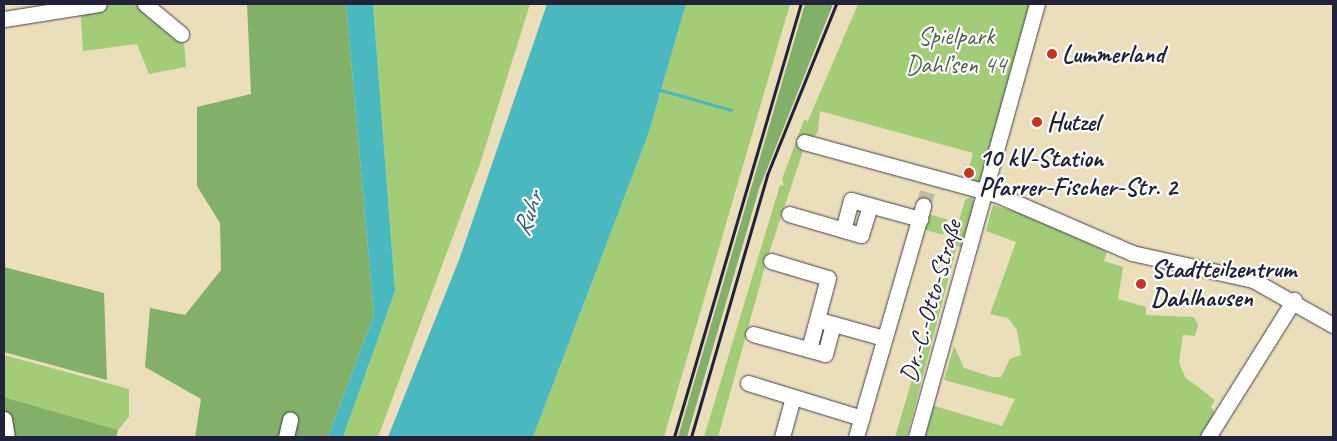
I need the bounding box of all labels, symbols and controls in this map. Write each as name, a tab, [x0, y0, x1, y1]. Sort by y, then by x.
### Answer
park label: Spielpark Dahl’sen 44	[906, 22, 1006, 81]
place label: Lummerland	[1062, 39, 1164, 69]
marker: Lummerland	[1046, 48, 1058, 60]
place label: Hutzel	[1047, 107, 1100, 137]
marker: Hutzel	[1031, 116, 1043, 128]
place label: 10 kV-Station Pfarrer-Fischer-Str. 2	[979, 144, 1177, 203]
marker: 10 kV-Station Pfarrer-Fischer-Str. 2	[963, 167, 975, 179]
water label: Ruhr	[506, 188, 550, 240]
street label: Dr.-C.-Otto-Straße	[894, 217, 968, 385]
place label: Stadtteilzentrum Dahlhausen	[1151, 255, 1296, 314]
marker: Stadtteilzentrum Dahlhausen	[1135, 278, 1147, 290]

